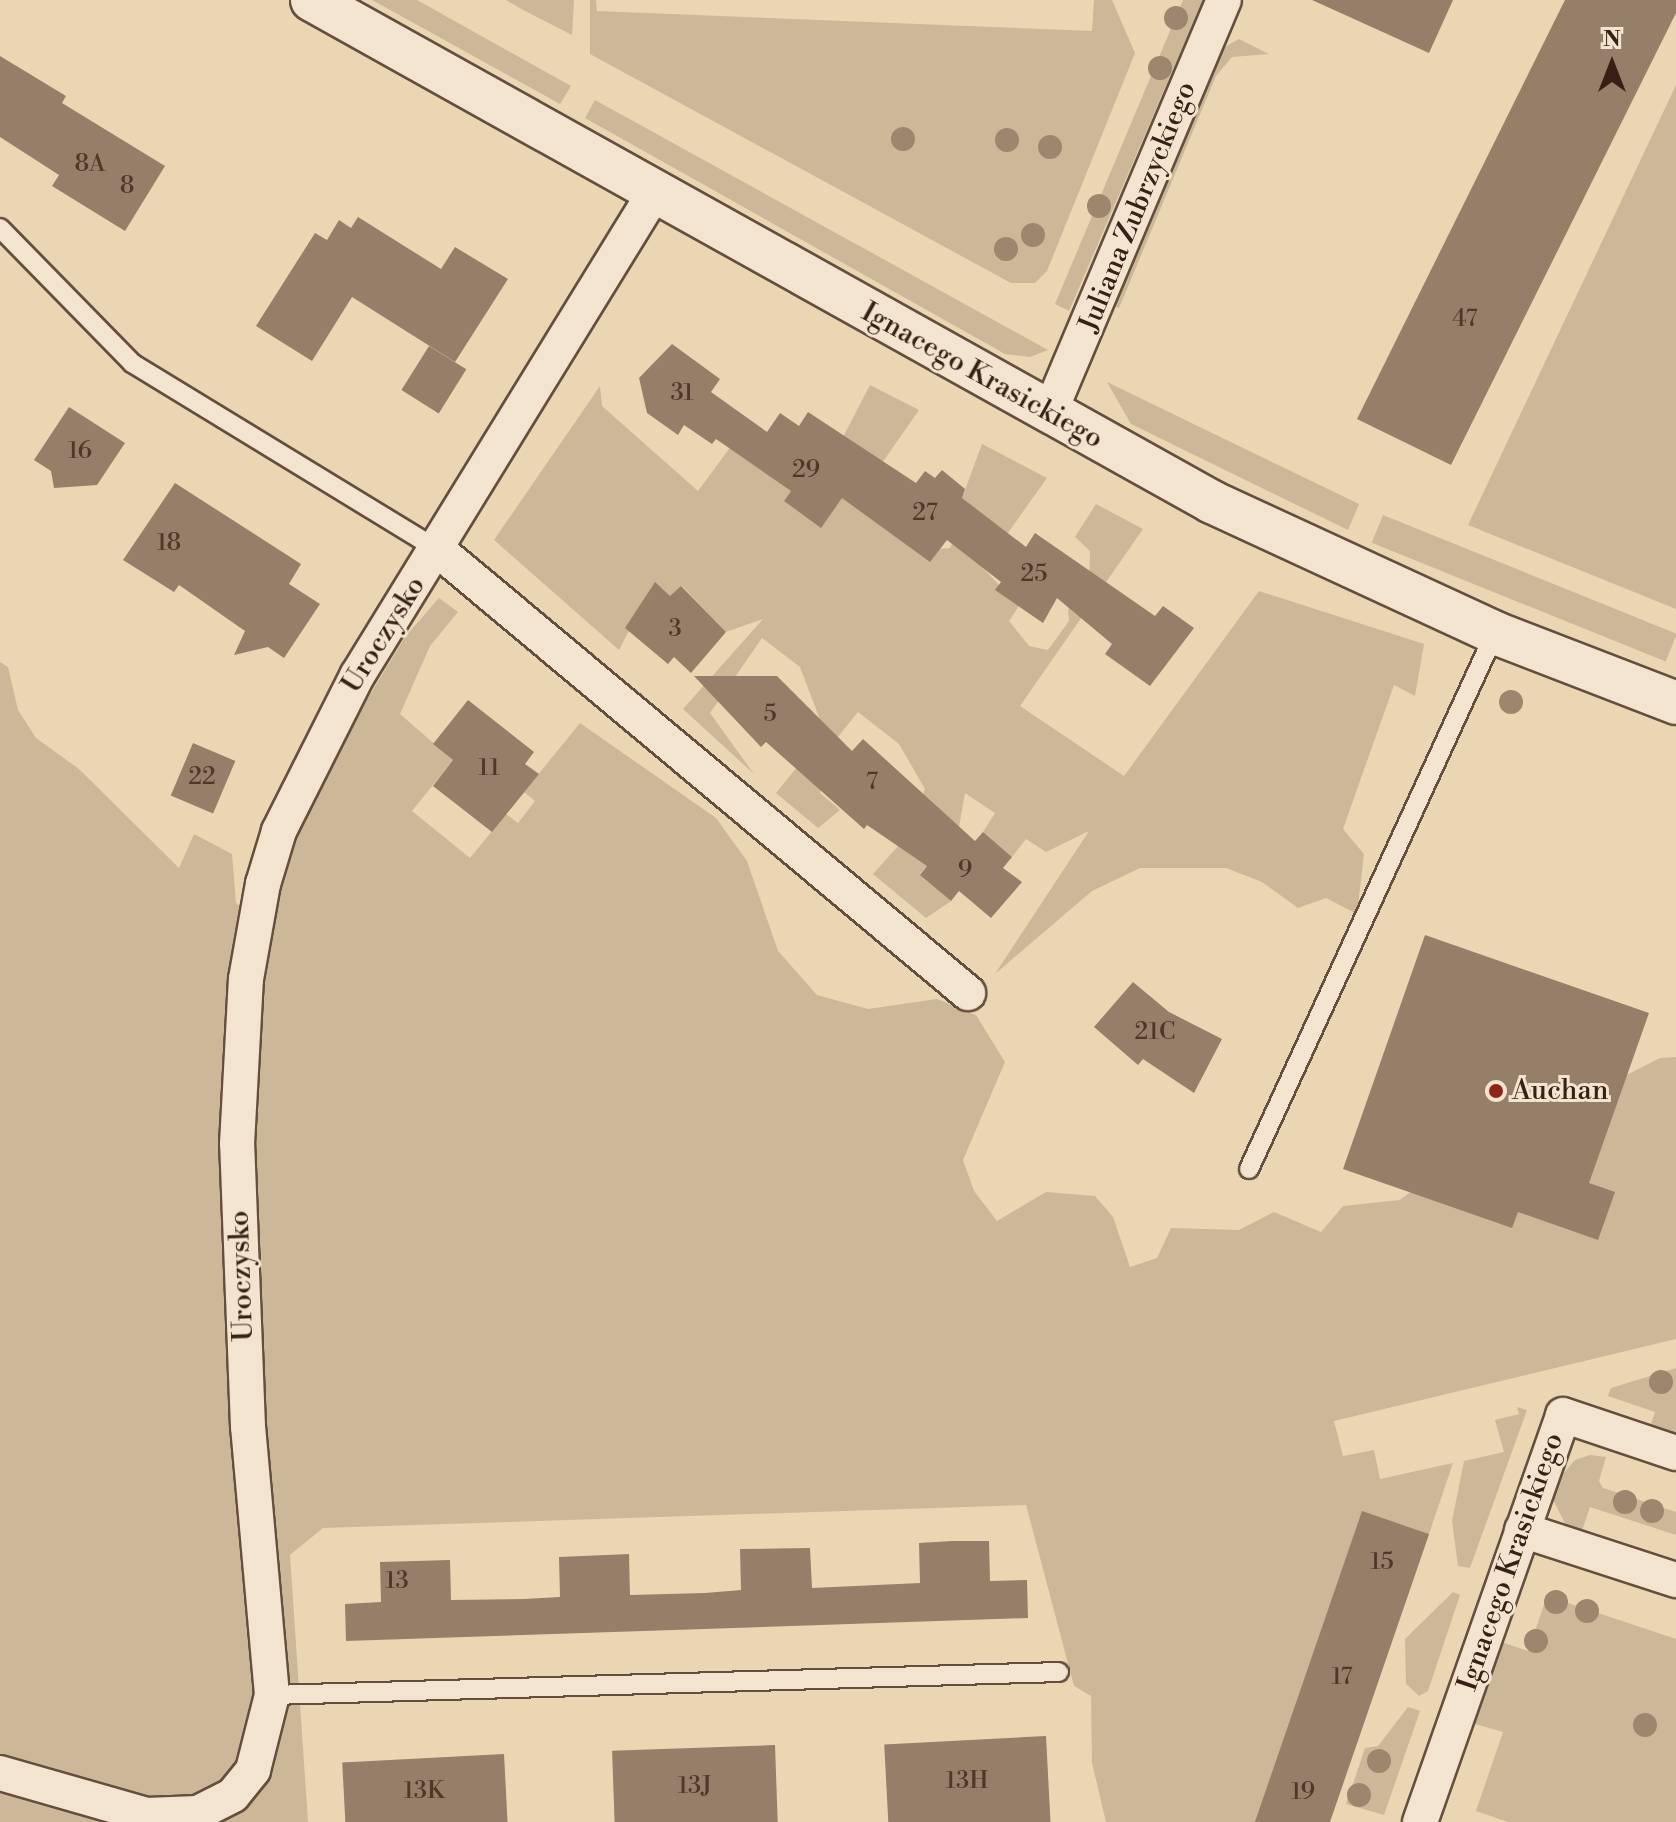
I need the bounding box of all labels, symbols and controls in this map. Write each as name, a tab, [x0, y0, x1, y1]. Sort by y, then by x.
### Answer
north arrow	[1572, 24, 1652, 104]
text: N	[1603, 26, 1621, 53]
street label: Juliana Zubrzyckiego	[1072, 77, 1204, 337]
house number: 8A	[74, 151, 106, 179]
house number: 8	[120, 173, 134, 201]
street label: Ignacego Krasickiego	[855, 296, 1109, 456]
house number: 47	[1452, 306, 1478, 334]
house number: 31	[670, 380, 694, 408]
house number: 16	[68, 438, 92, 466]
house number: 29	[792, 457, 820, 485]
house number: 27	[912, 500, 938, 528]
house number: 18	[157, 530, 181, 558]
house number: 25	[1021, 561, 1047, 589]
street label: Uroczysko	[335, 571, 433, 699]
house number: 3	[668, 616, 682, 644]
house number: 5	[763, 701, 777, 729]
house number: 11	[478, 755, 500, 783]
house number: 22	[188, 764, 216, 792]
house number: 7	[866, 769, 878, 797]
house number: 9	[958, 857, 972, 885]
house number: 21C	[1135, 1019, 1175, 1047]
place label: Auchan	[1512, 1074, 1608, 1108]
marker: Auchan	[1487, 1082, 1505, 1100]
street label: Uroczysko	[223, 1210, 261, 1342]
street label: Ignacego Krasickiego	[1451, 1429, 1571, 1695]
house number: 15	[1370, 1549, 1394, 1577]
house number: 13	[385, 1568, 409, 1596]
house number: 17	[1331, 1664, 1353, 1692]
house number: 13H	[946, 1768, 988, 1796]
house number: 13J	[678, 1773, 712, 1801]
house number: 13K	[403, 1778, 445, 1806]
house number: 19	[1291, 1779, 1315, 1807]

